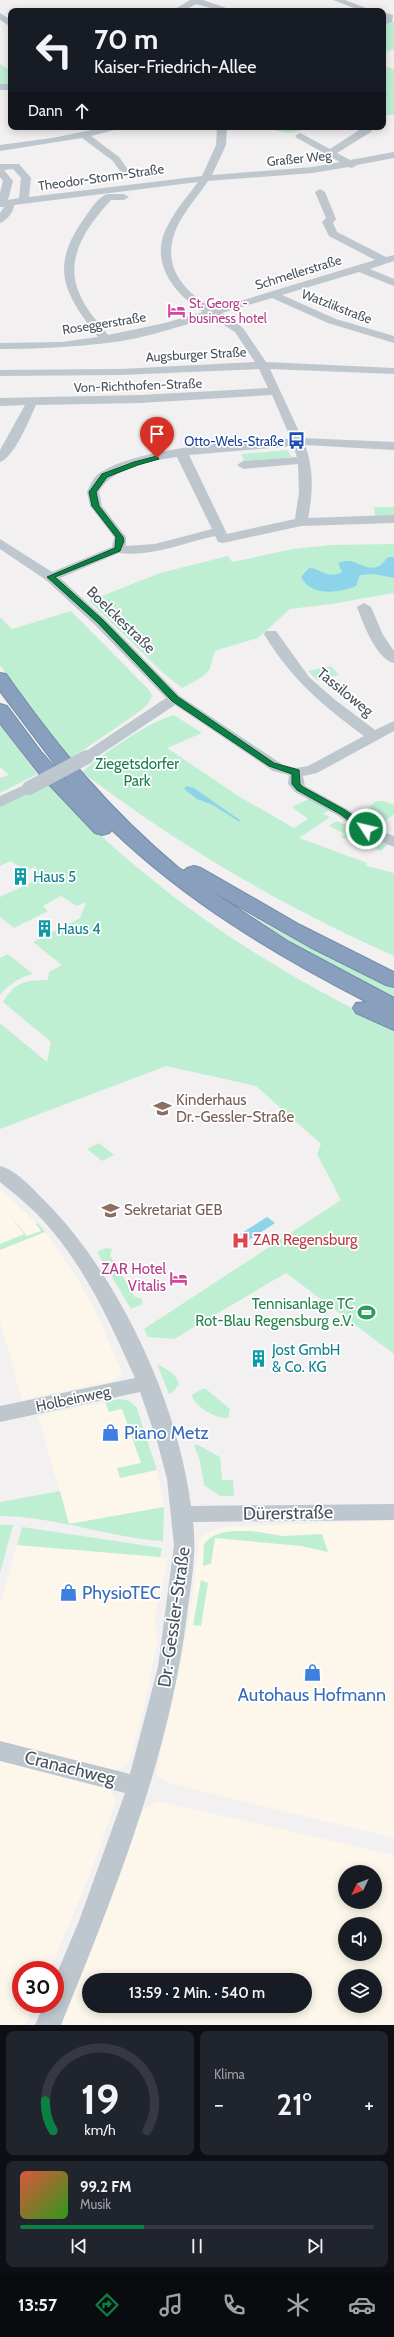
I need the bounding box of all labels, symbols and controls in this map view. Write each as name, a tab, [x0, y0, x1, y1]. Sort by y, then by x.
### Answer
text: 70 m	[94, 22, 158, 56]
icon: left	[28, 24, 80, 76]
text: Kaiser-Friedrich-Allee	[94, 56, 256, 78]
icon: ahead	[71, 100, 93, 122]
text: Dann	[28, 102, 63, 120]
street label: Graßer Weg	[266, 147, 333, 169]
street label: Theodor-Storm-Straße	[37, 160, 165, 194]
street label: Schmellerstraße	[253, 251, 343, 293]
street label: Watzlikstraße	[300, 285, 375, 327]
place label: St. Georg - business hotel	[189, 295, 267, 326]
hotel icon: St. Georg - business hotel	[166, 300, 186, 320]
street label: Roseggerstraße	[61, 308, 147, 338]
street label: Augsburger Straße	[145, 343, 247, 365]
street label: Von-Richthofen-Straße	[74, 375, 203, 395]
pin	[140, 417, 174, 458]
icon: arrive	[146, 423, 168, 445]
bus stop icon: Otto-Wels-Straße	[287, 431, 307, 451]
place label: Otto-Wels-Straße	[184, 433, 284, 449]
street label: Boelckestraße	[83, 583, 159, 657]
street label: Tassiloweg	[313, 664, 377, 721]
park label: Ziegetsdorfer Park	[95, 755, 179, 790]
position arrow	[345, 808, 387, 850]
building icon: Haus 5	[10, 867, 30, 887]
place label: Haus 5	[33, 868, 76, 886]
building icon: Haus 4	[34, 919, 54, 939]
place label: Haus 4	[57, 920, 101, 938]
place label: Kinderhaus Dr.-Gessler-Straße	[176, 1091, 294, 1126]
school or university icon: Kinderhaus Dr.-Gessler-Straße	[153, 1099, 173, 1119]
school or university icon: Sekretariat GEB	[101, 1200, 121, 1220]
place label: Sekretariat GEB	[124, 1201, 222, 1219]
hospital icon: ZAR Regensburg	[230, 1230, 250, 1250]
place label: ZAR Regensburg	[253, 1231, 358, 1249]
place label: ZAR Hotel Vitalis	[101, 1260, 166, 1295]
hotel icon: ZAR Hotel Vitalis	[169, 1268, 189, 1288]
place label: Tennisanlage TC Rot-Blau Regensburg e.V.	[195, 1295, 354, 1330]
sports icon: Tennisanlage TC Rot-Blau Regensburg e.V.	[357, 1303, 377, 1323]
place label: Jost GmbH & Co. KG	[271, 1341, 340, 1376]
building icon: Jost GmbH & Co. KG	[249, 1349, 269, 1369]
street label: Holbeinweg	[34, 1382, 112, 1416]
place label: Piano Metz	[124, 1422, 209, 1444]
shop icon: Piano Metz	[101, 1423, 121, 1443]
street label: Dürerstraße	[243, 1501, 333, 1525]
street label: Dr.-Gessler-Straße	[153, 1545, 195, 1689]
place label: PhysioTEC	[82, 1582, 161, 1604]
shop icon: PhysioTEC	[59, 1583, 79, 1603]
shop icon: Autohaus Hofmann	[302, 1663, 322, 1683]
place label: Autohaus Hofmann	[238, 1684, 386, 1706]
street label: Cranachweg	[22, 1746, 119, 1790]
north arrow	[338, 1865, 382, 1909]
map controls	[338, 1865, 382, 2013]
button: sound	[338, 1917, 382, 1961]
speed limit sign: 30	[12, 1961, 64, 2013]
button: layers	[338, 1969, 382, 2013]
text: 13:59 · 2 Min. · 540 m	[129, 1984, 265, 2002]
text: Klima	[214, 2066, 245, 2082]
text: 19	[81, 2074, 119, 2124]
text: 21°	[276, 2086, 312, 2123]
text: −	[214, 2091, 224, 2118]
text: +	[364, 2091, 374, 2118]
text: km/h	[84, 2121, 116, 2139]
text: 99.2 FM	[80, 2178, 131, 2196]
text: Musik	[80, 2196, 111, 2212]
icon: previous	[68, 2235, 90, 2257]
icon: pause	[186, 2235, 208, 2257]
icon: next	[304, 2235, 326, 2257]
icon: directions	[93, 2291, 121, 2319]
icon: music	[157, 2291, 185, 2319]
icon: phone	[220, 2291, 248, 2319]
icon: climate	[284, 2291, 312, 2319]
icon: car	[348, 2291, 376, 2319]
text: 13:57	[18, 2294, 57, 2316]

